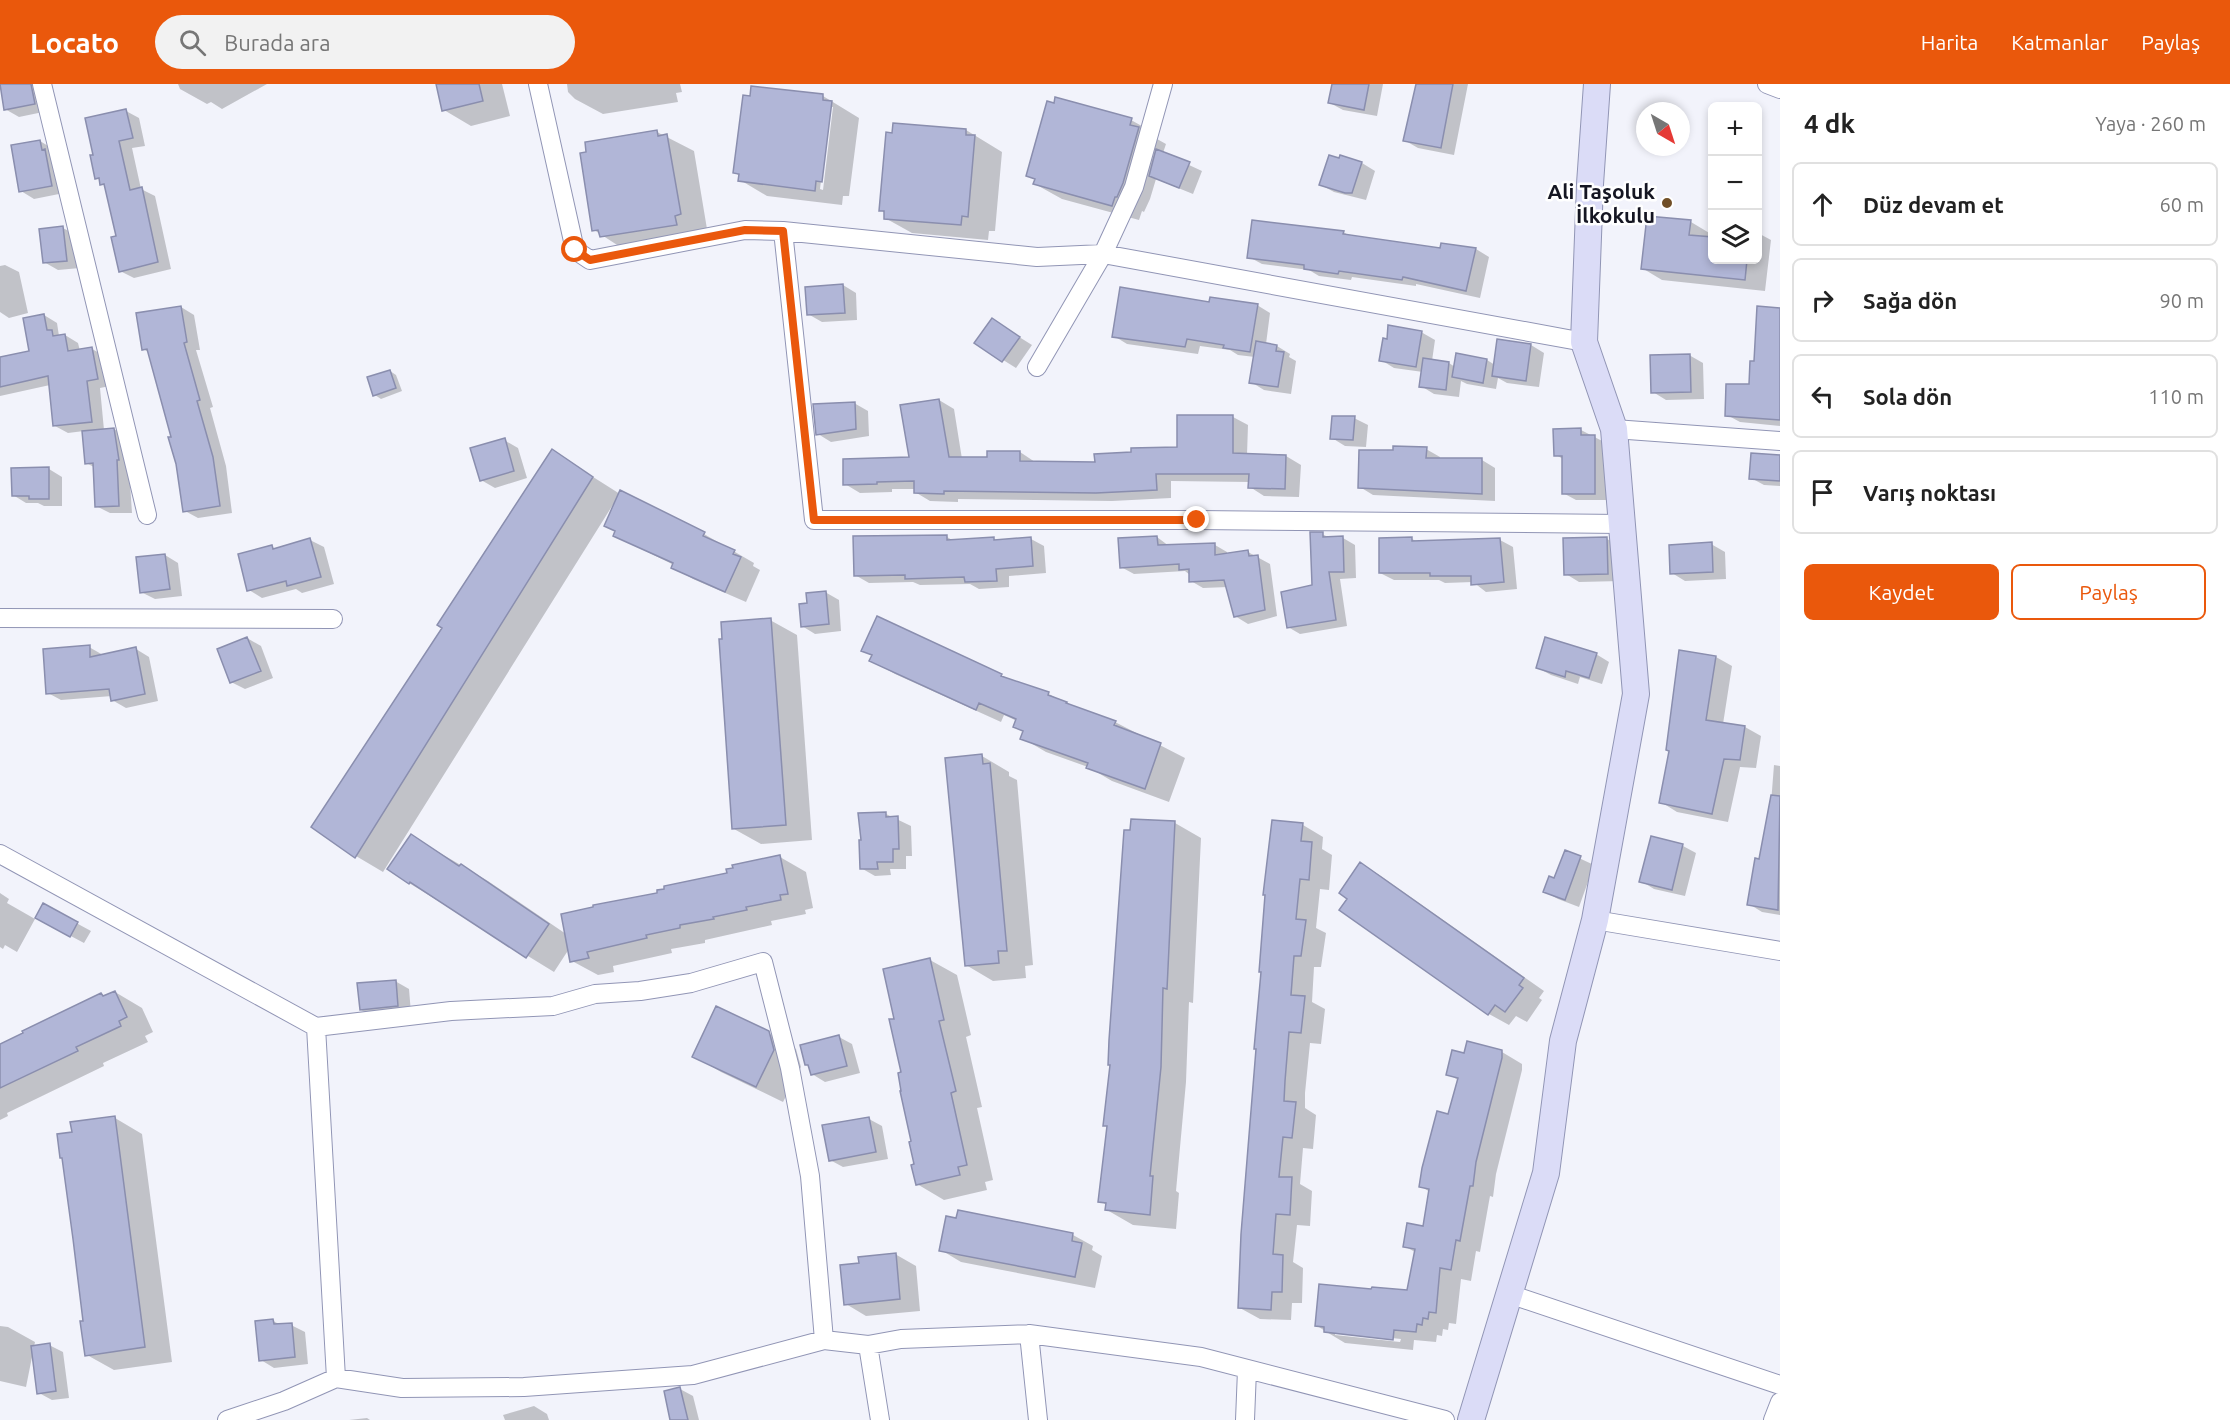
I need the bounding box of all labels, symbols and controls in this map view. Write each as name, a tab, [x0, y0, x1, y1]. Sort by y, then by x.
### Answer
search box	[155, 15, 575, 69]
icon: search	[176, 26, 209, 59]
text: Locato	[30, 27, 119, 58]
text: Burada ara	[224, 30, 330, 55]
text: Harita	[1921, 30, 1978, 54]
text: Katmanlar	[2011, 30, 2108, 54]
text: Paylaş	[2141, 30, 2200, 54]
north arrow	[1636, 102, 1690, 156]
map controls	[1708, 102, 1762, 264]
button: +	[1708, 102, 1762, 156]
text: 4 dk	[1804, 109, 1855, 138]
text: Yaya · 260 m	[2095, 112, 2206, 135]
button: −	[1708, 156, 1762, 210]
place label: Ali Taşoluk İlkokulu	[1547, 179, 1655, 227]
icon: ahead	[1806, 188, 1839, 221]
text: Düz devam et	[1863, 192, 2004, 217]
text: 60 m	[2160, 193, 2204, 216]
marker: Ali Taşoluk İlkokulu	[1660, 196, 1674, 210]
button: layers	[1708, 210, 1762, 264]
route start	[561, 236, 587, 262]
icon: right	[1806, 284, 1839, 317]
text: Sağa dön	[1863, 288, 1957, 313]
text: 90 m	[2160, 289, 2204, 312]
icon: left	[1806, 380, 1839, 413]
text: Sola dön	[1863, 384, 1952, 409]
text: 110 m	[2148, 385, 2204, 408]
icon: arrive	[1806, 476, 1839, 509]
text: Varış noktası	[1863, 480, 1996, 505]
route end	[1183, 506, 1209, 532]
button: Kaydet	[1804, 564, 1999, 620]
button: Paylaş	[2011, 564, 2206, 620]

